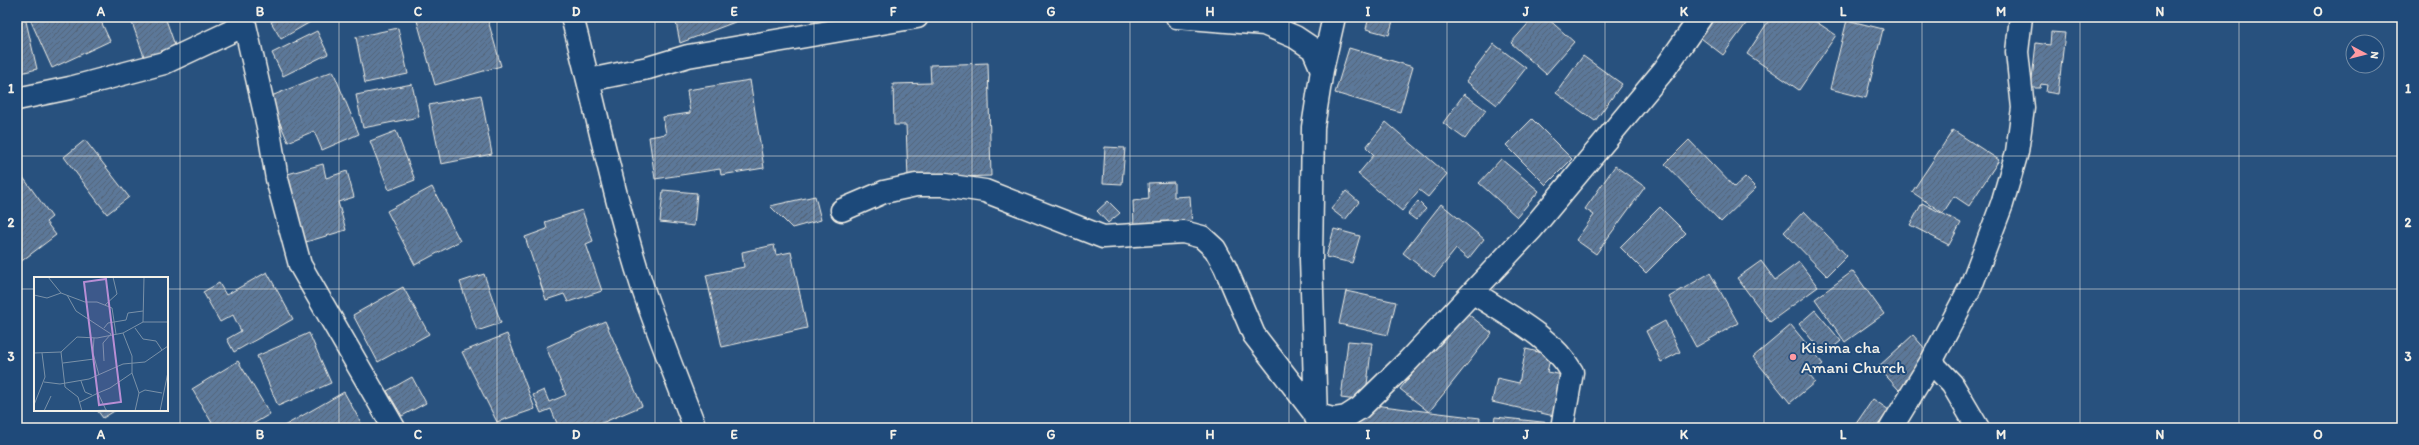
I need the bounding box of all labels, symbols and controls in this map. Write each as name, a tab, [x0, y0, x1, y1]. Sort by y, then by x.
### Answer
text: A	[96, 4, 106, 19]
text: B	[256, 4, 265, 19]
text: C	[414, 4, 423, 19]
text: D	[572, 4, 581, 19]
text: E	[730, 4, 738, 19]
text: F	[890, 4, 897, 19]
text: G	[1047, 4, 1056, 19]
text: H	[1206, 4, 1215, 19]
text: I	[1366, 4, 1371, 19]
text: J	[1522, 4, 1530, 19]
text: K	[1680, 4, 1689, 19]
text: L	[1840, 4, 1847, 19]
text: M	[1996, 4, 2006, 19]
text: N	[2156, 4, 2165, 19]
text: O	[2313, 4, 2323, 19]
north arrow	[2345, 34, 2385, 74]
text: N	[2368, 51, 2381, 60]
text: 1	[8, 81, 14, 96]
text: 1	[2405, 81, 2411, 96]
text: 2	[8, 215, 15, 230]
text: 2	[2405, 215, 2412, 230]
inset map	[34, 277, 168, 411]
place label: Kisima cha Amani Church	[1801, 337, 1905, 377]
text: 3	[7, 349, 15, 364]
text: 3	[2404, 349, 2412, 364]
marker: Kisima cha Amani Church	[1788, 352, 1798, 362]
text: A	[96, 427, 106, 442]
text: B	[256, 427, 265, 442]
text: C	[414, 427, 423, 442]
text: D	[572, 427, 581, 442]
text: E	[730, 427, 738, 442]
text: F	[890, 427, 897, 442]
text: G	[1047, 427, 1056, 442]
text: H	[1206, 427, 1215, 442]
text: I	[1366, 427, 1371, 442]
text: J	[1522, 427, 1530, 442]
text: K	[1680, 427, 1689, 442]
text: L	[1840, 427, 1847, 442]
text: M	[1996, 427, 2006, 442]
text: N	[2156, 427, 2165, 442]
text: O	[2313, 427, 2323, 442]

